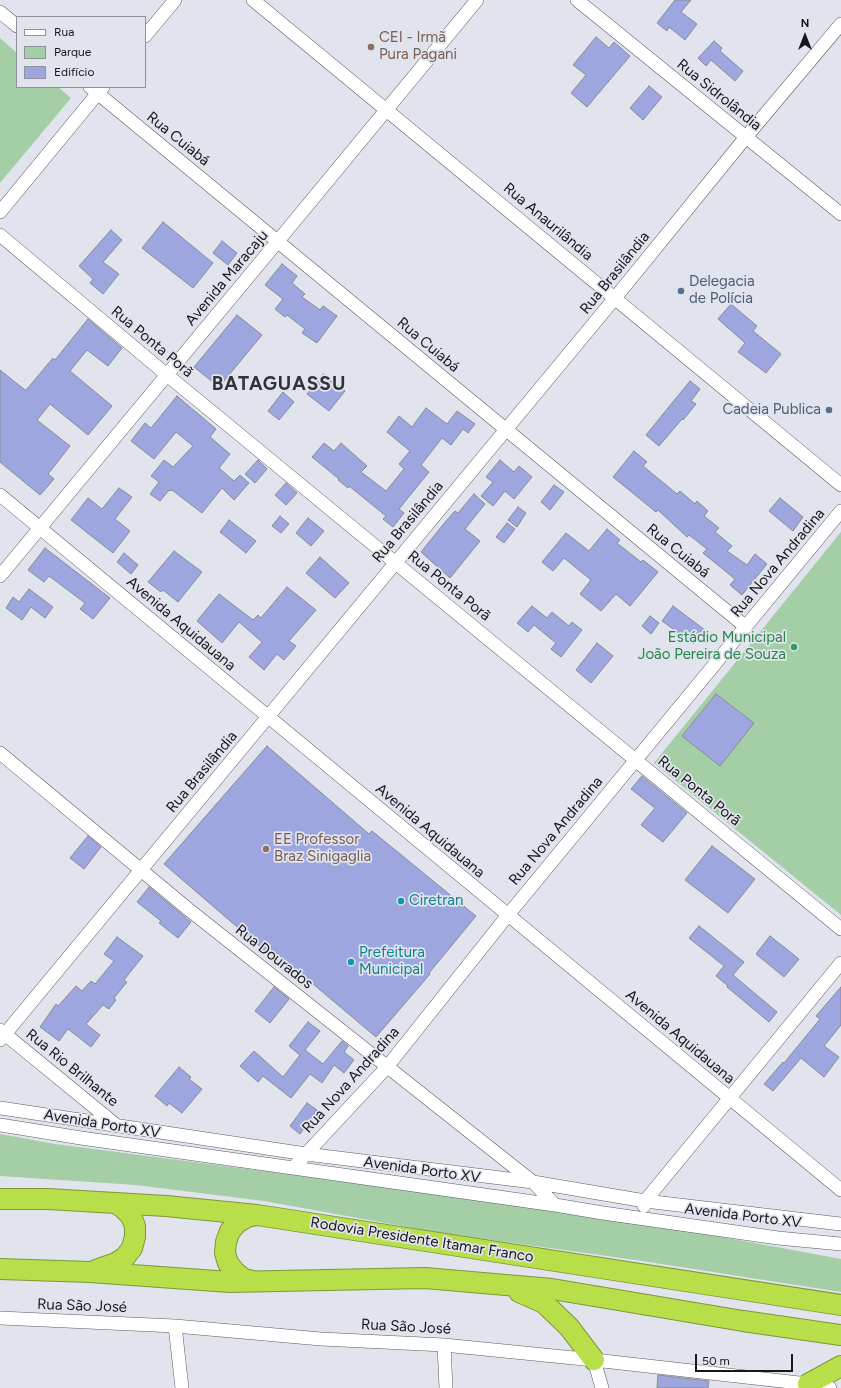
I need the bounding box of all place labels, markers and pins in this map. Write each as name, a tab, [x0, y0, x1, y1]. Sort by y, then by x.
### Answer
place label: CEI - Irmã Pura Pagani	[379, 29, 457, 64]
marker: CEI - Irmã Pura Pagani	[366, 42, 376, 52]
place label: Delegacia de Polícia	[689, 273, 755, 308]
marker: Delegacia de Polícia	[676, 286, 686, 296]
place label: Cadeia Publica	[722, 401, 821, 419]
marker: Cadeia Publica	[824, 405, 834, 415]
place label: Estádio Municipal João Pereira de Souza	[638, 629, 786, 664]
marker: Estádio Municipal João Pereira de Souza	[789, 642, 799, 652]
place label: EE Professor Braz Sinigaglia	[274, 831, 371, 866]
marker: EE Professor Braz Sinigaglia	[261, 844, 271, 854]
place label: Ciretran	[409, 892, 463, 910]
marker: Ciretran	[396, 896, 406, 906]
place label: Prefeitura Municipal	[359, 944, 425, 979]
marker: Prefeitura Municipal	[346, 957, 356, 967]

